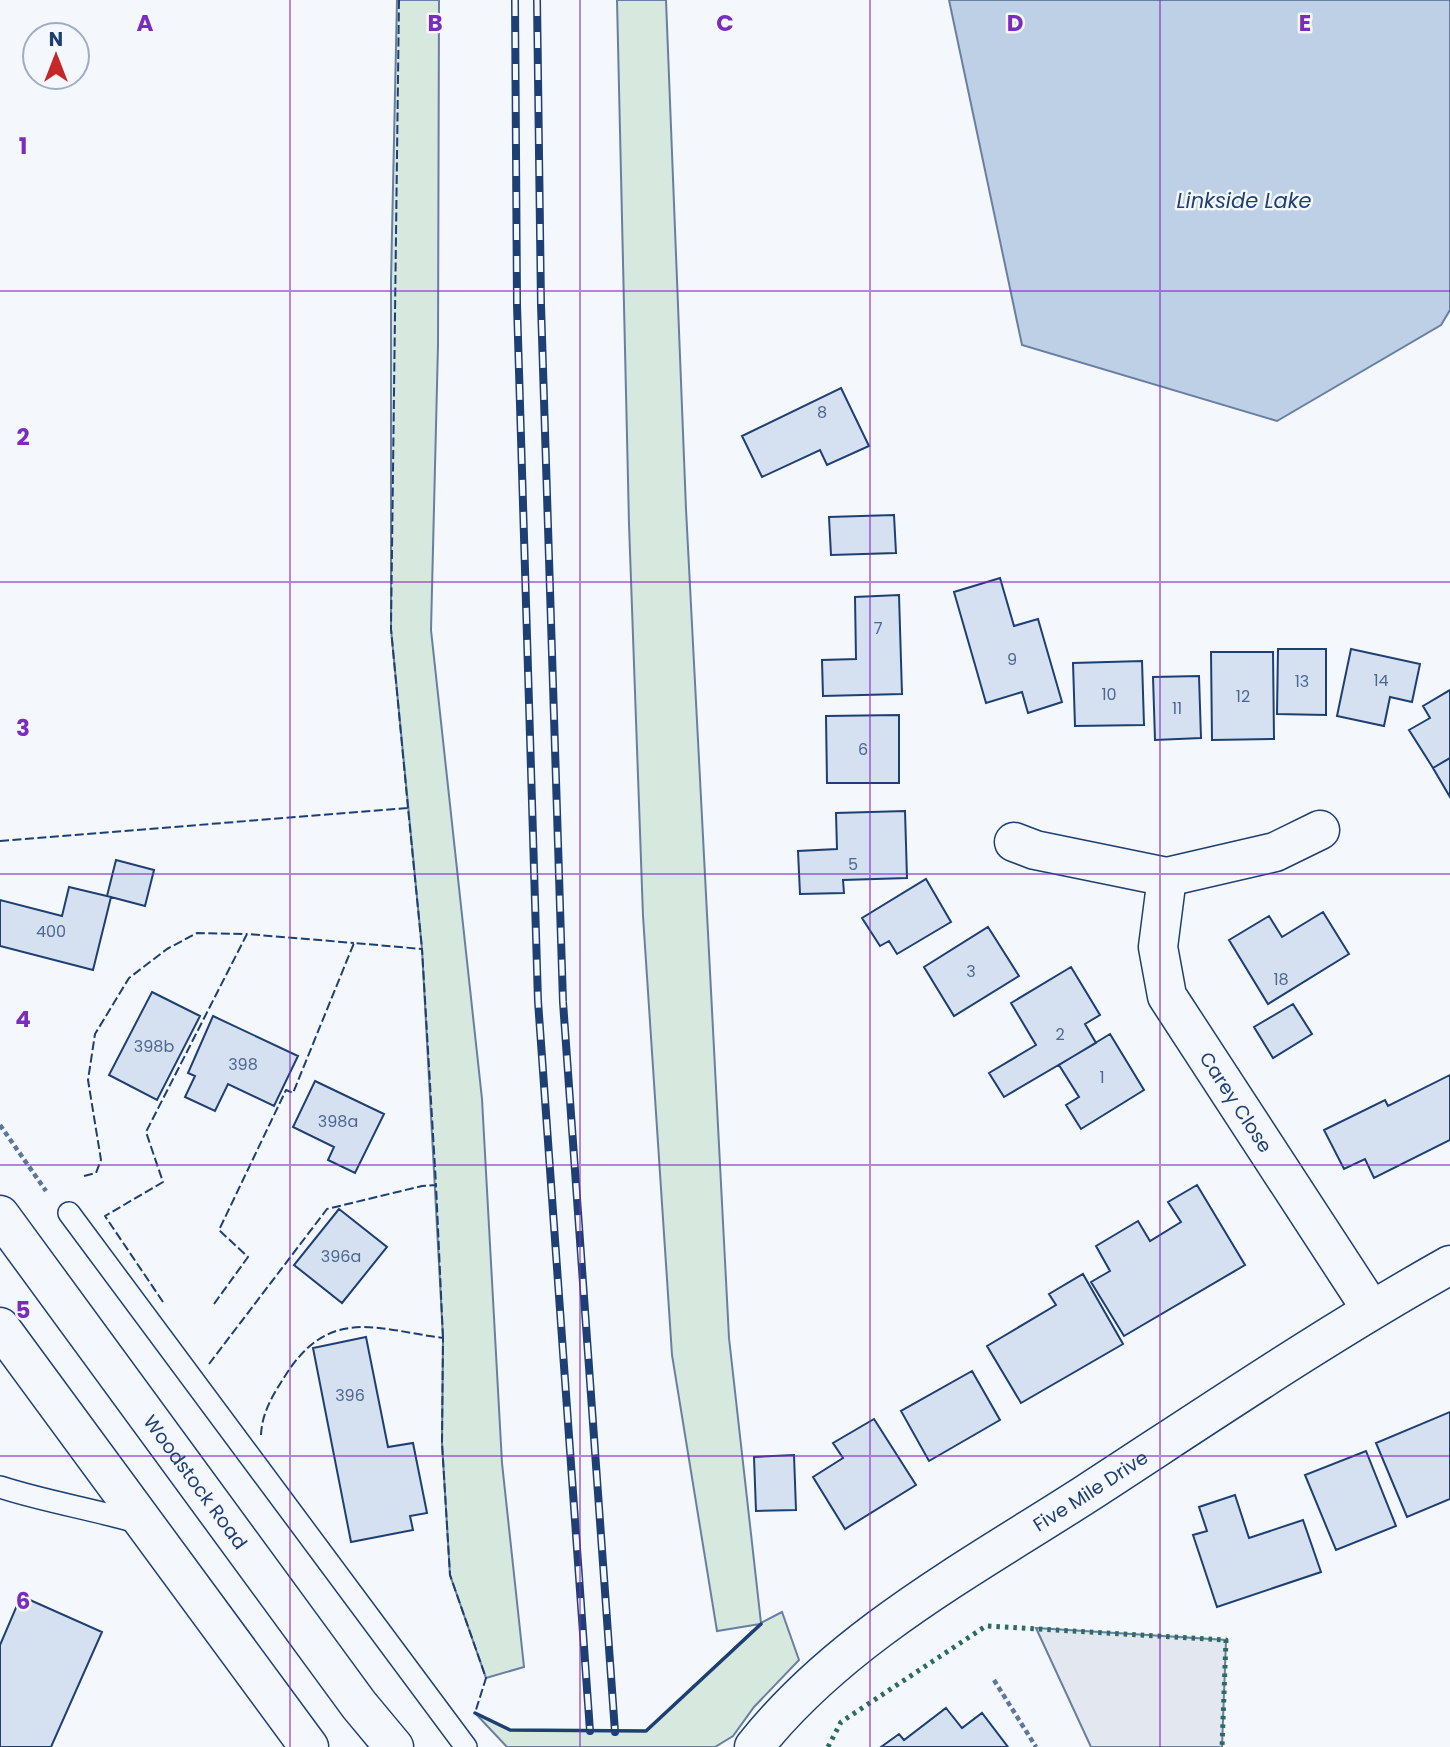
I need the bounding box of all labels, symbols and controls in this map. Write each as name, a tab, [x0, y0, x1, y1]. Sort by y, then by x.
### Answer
text: A	[137, 7, 154, 39]
text: B	[427, 7, 443, 39]
text: C	[716, 7, 734, 39]
text: D	[1007, 7, 1023, 39]
text: E	[1299, 7, 1311, 39]
north arrow	[21, 21, 91, 91]
text: N	[49, 26, 63, 53]
text: 1	[19, 130, 27, 162]
water label: Linkside Lake	[1176, 186, 1312, 215]
house number: 8	[817, 401, 827, 424]
text: 2	[16, 421, 30, 453]
house number: 7	[874, 617, 883, 640]
house number: 9	[1007, 648, 1017, 671]
house number: 14	[1373, 669, 1389, 692]
house number: 13	[1295, 670, 1309, 693]
house number: 10	[1101, 683, 1117, 706]
house number: 12	[1236, 685, 1250, 708]
house number: 11	[1172, 697, 1182, 720]
text: 3	[16, 712, 30, 744]
house number: 6	[858, 738, 868, 761]
house number: 5	[848, 853, 858, 876]
house number: 400	[36, 920, 66, 943]
house number: 3	[966, 960, 976, 983]
house number: 18	[1273, 968, 1289, 991]
text: 4	[15, 1003, 31, 1035]
house number: 2	[1055, 1023, 1065, 1046]
house number: 398b	[134, 1035, 174, 1058]
street label: Carey Close	[1193, 1047, 1279, 1158]
house number: 398	[228, 1053, 258, 1076]
house number: 1	[1099, 1066, 1105, 1089]
house number: 398a	[318, 1110, 358, 1133]
house number: 396a	[321, 1245, 361, 1268]
text: 5	[16, 1294, 30, 1326]
house number: 396	[335, 1384, 365, 1407]
street label: Woodstock Road	[137, 1410, 254, 1555]
street label: Five Mile Drive	[1028, 1444, 1153, 1538]
text: 6	[16, 1585, 30, 1617]

